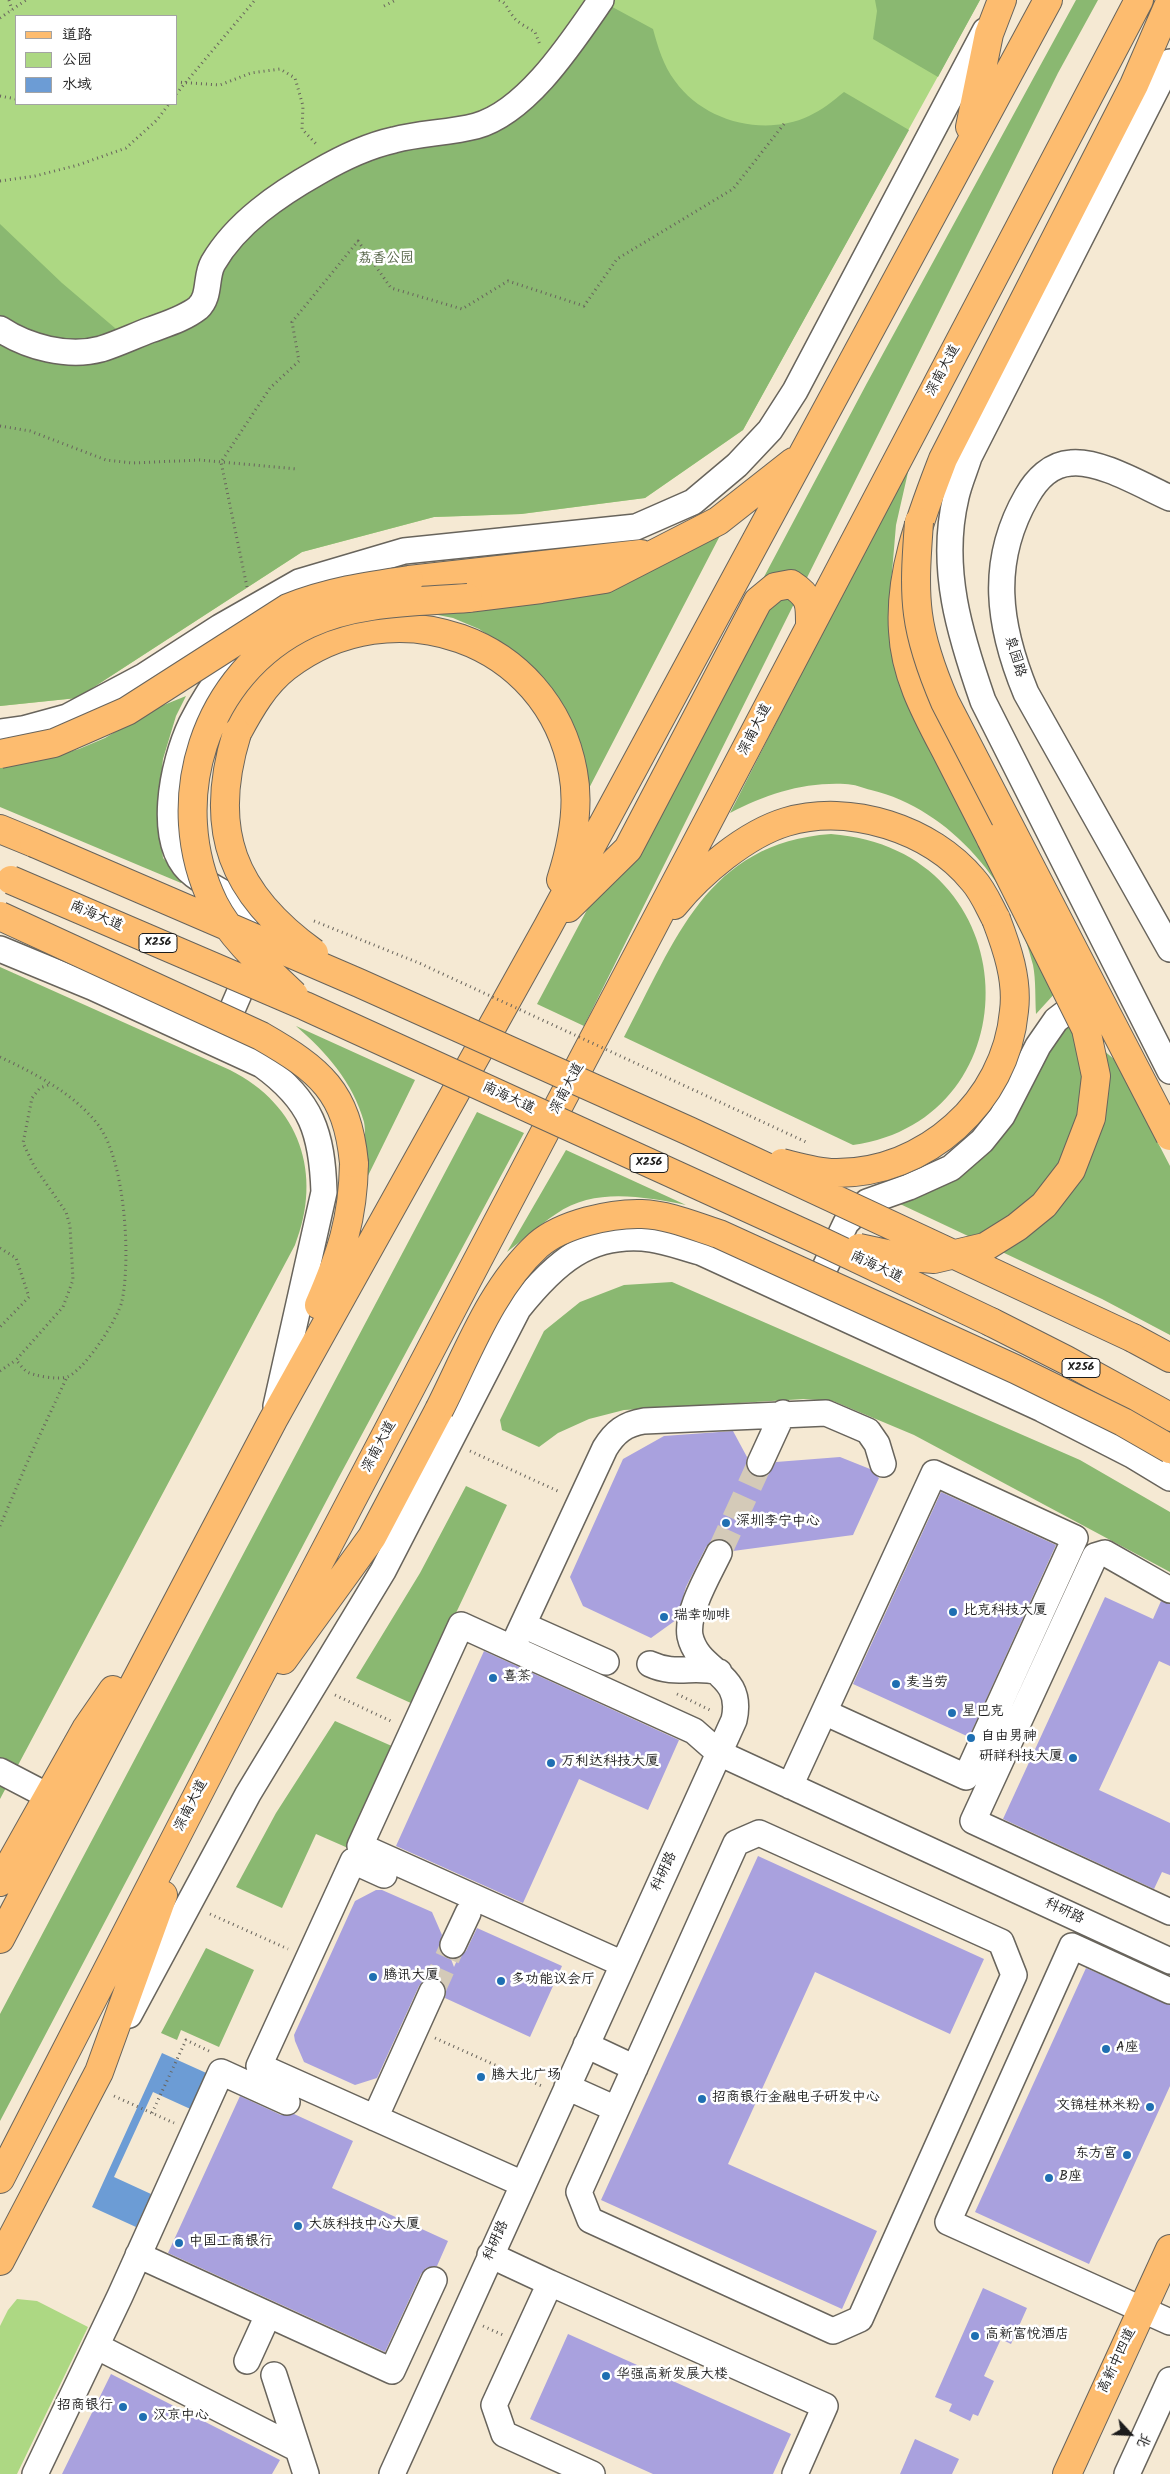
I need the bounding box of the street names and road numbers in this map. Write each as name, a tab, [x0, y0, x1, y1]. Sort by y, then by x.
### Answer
street label: 深南大道	[923, 342, 965, 400]
street label: 泉园路	[1000, 634, 1028, 680]
street label: 深南大道	[736, 701, 776, 759]
street label: 南海大道	[67, 898, 125, 936]
road number: X256	[139, 934, 177, 952]
street label: 深南大道	[547, 1060, 589, 1118]
street label: 南海大道	[479, 1080, 537, 1118]
road number: X256	[630, 1154, 668, 1172]
street label: 南海大道	[847, 1249, 905, 1287]
road number: X256	[1062, 1359, 1100, 1378]
street label: 深南大道	[359, 1418, 401, 1476]
street label: 深南大道	[172, 1777, 212, 1835]
street label: 科研路	[649, 1849, 681, 1895]
street label: 科研路	[1041, 1896, 1087, 1928]
street label: 科研路	[481, 2218, 513, 2264]
street label: 高新中四道	[1096, 2326, 1140, 2396]

